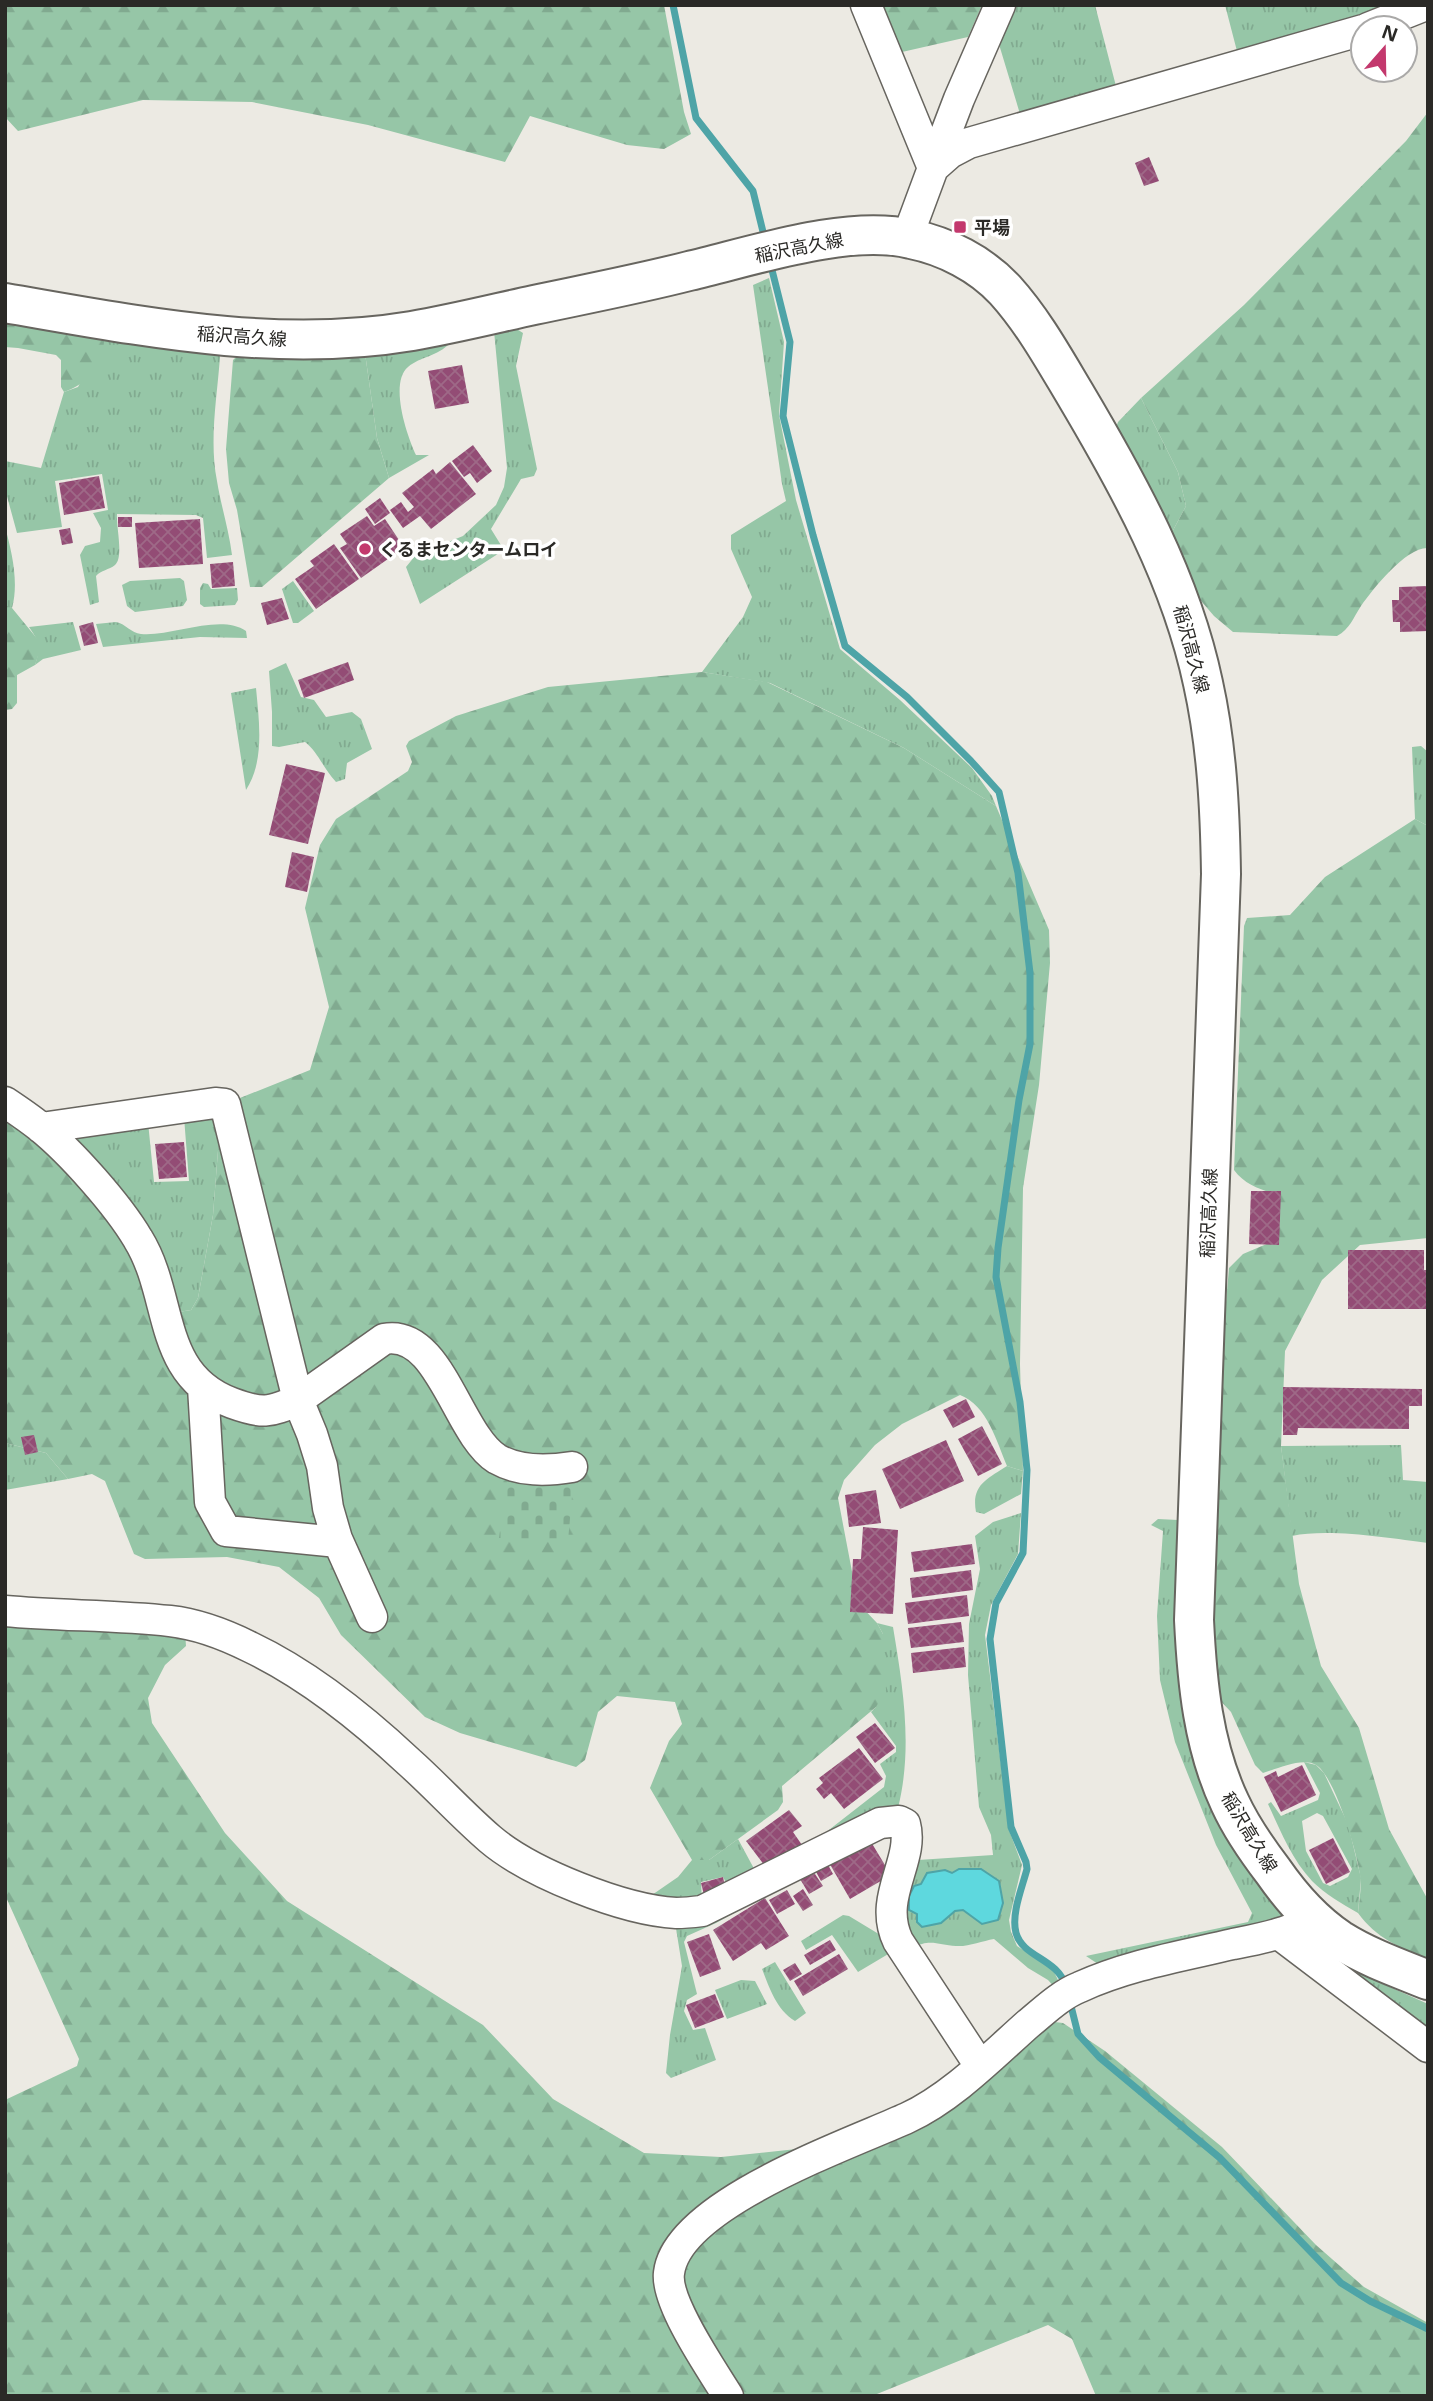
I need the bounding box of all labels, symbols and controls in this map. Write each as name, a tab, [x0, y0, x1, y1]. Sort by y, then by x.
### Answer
north arrow	[1349, 14, 1419, 84]
text: N	[1378, 18, 1402, 48]
place label: 平場	[974, 215, 1010, 239]
marker: 平場	[952, 219, 968, 235]
street label: 稲沢高久線	[753, 227, 845, 267]
street label: 稲沢高久線	[196, 321, 288, 351]
place label: くるまセンタームロイ	[379, 537, 558, 561]
marker: くるまセンタームロイ	[357, 541, 373, 557]
street label: 稲沢高久線	[1169, 602, 1215, 696]
street label: 稲沢高久線	[1194, 1168, 1222, 1258]
street label: 稲沢高久線	[1217, 1787, 1283, 1877]

